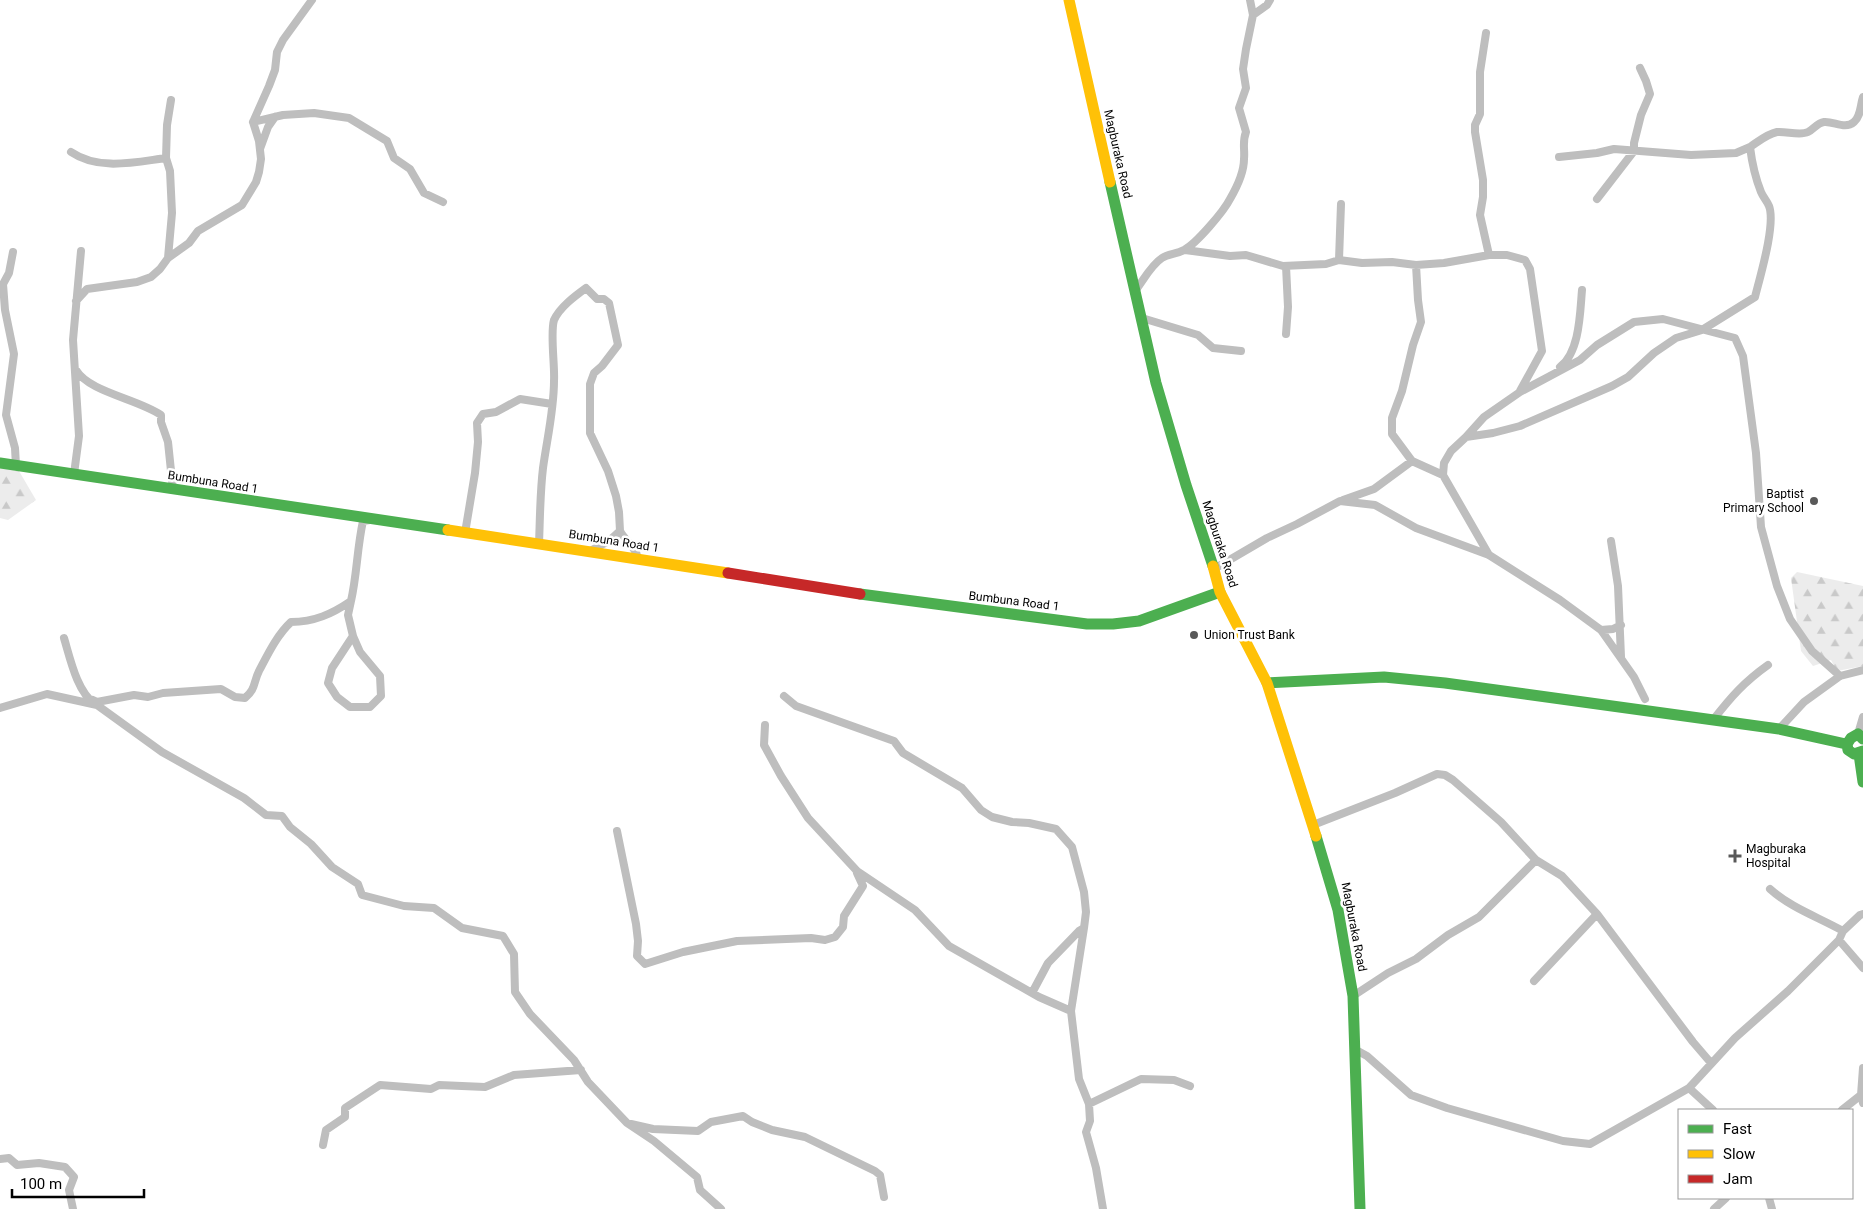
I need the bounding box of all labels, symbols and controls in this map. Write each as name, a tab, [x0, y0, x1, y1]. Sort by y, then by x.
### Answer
street label: Magburaka Road	[1101, 108, 1135, 200]
street label: Bumbuna Road 1	[167, 468, 259, 496]
place label: Baptist Primary School	[1723, 487, 1804, 515]
marker: Baptist Primary School	[1808, 495, 1820, 507]
street label: Magburaka Road	[1199, 499, 1241, 589]
street label: Bumbuna Road 1	[568, 527, 660, 555]
street label: Bumbuna Road 1	[968, 588, 1060, 614]
place label: Union Trust Bank	[1204, 628, 1296, 642]
marker: Union Trust Bank	[1188, 629, 1200, 641]
place label: Magburaka Hospital	[1746, 842, 1806, 870]
marker: Magburaka Hospital	[1728, 849, 1742, 863]
street label: Magburaka Road	[1338, 881, 1370, 973]
legend	[1678, 1109, 1853, 1199]
text: Fast	[1723, 1120, 1752, 1138]
text: Slow	[1723, 1145, 1755, 1163]
scale bar	[12, 1166, 145, 1198]
text: Jam	[1723, 1170, 1753, 1188]
text: 100 m	[20, 1175, 62, 1193]

